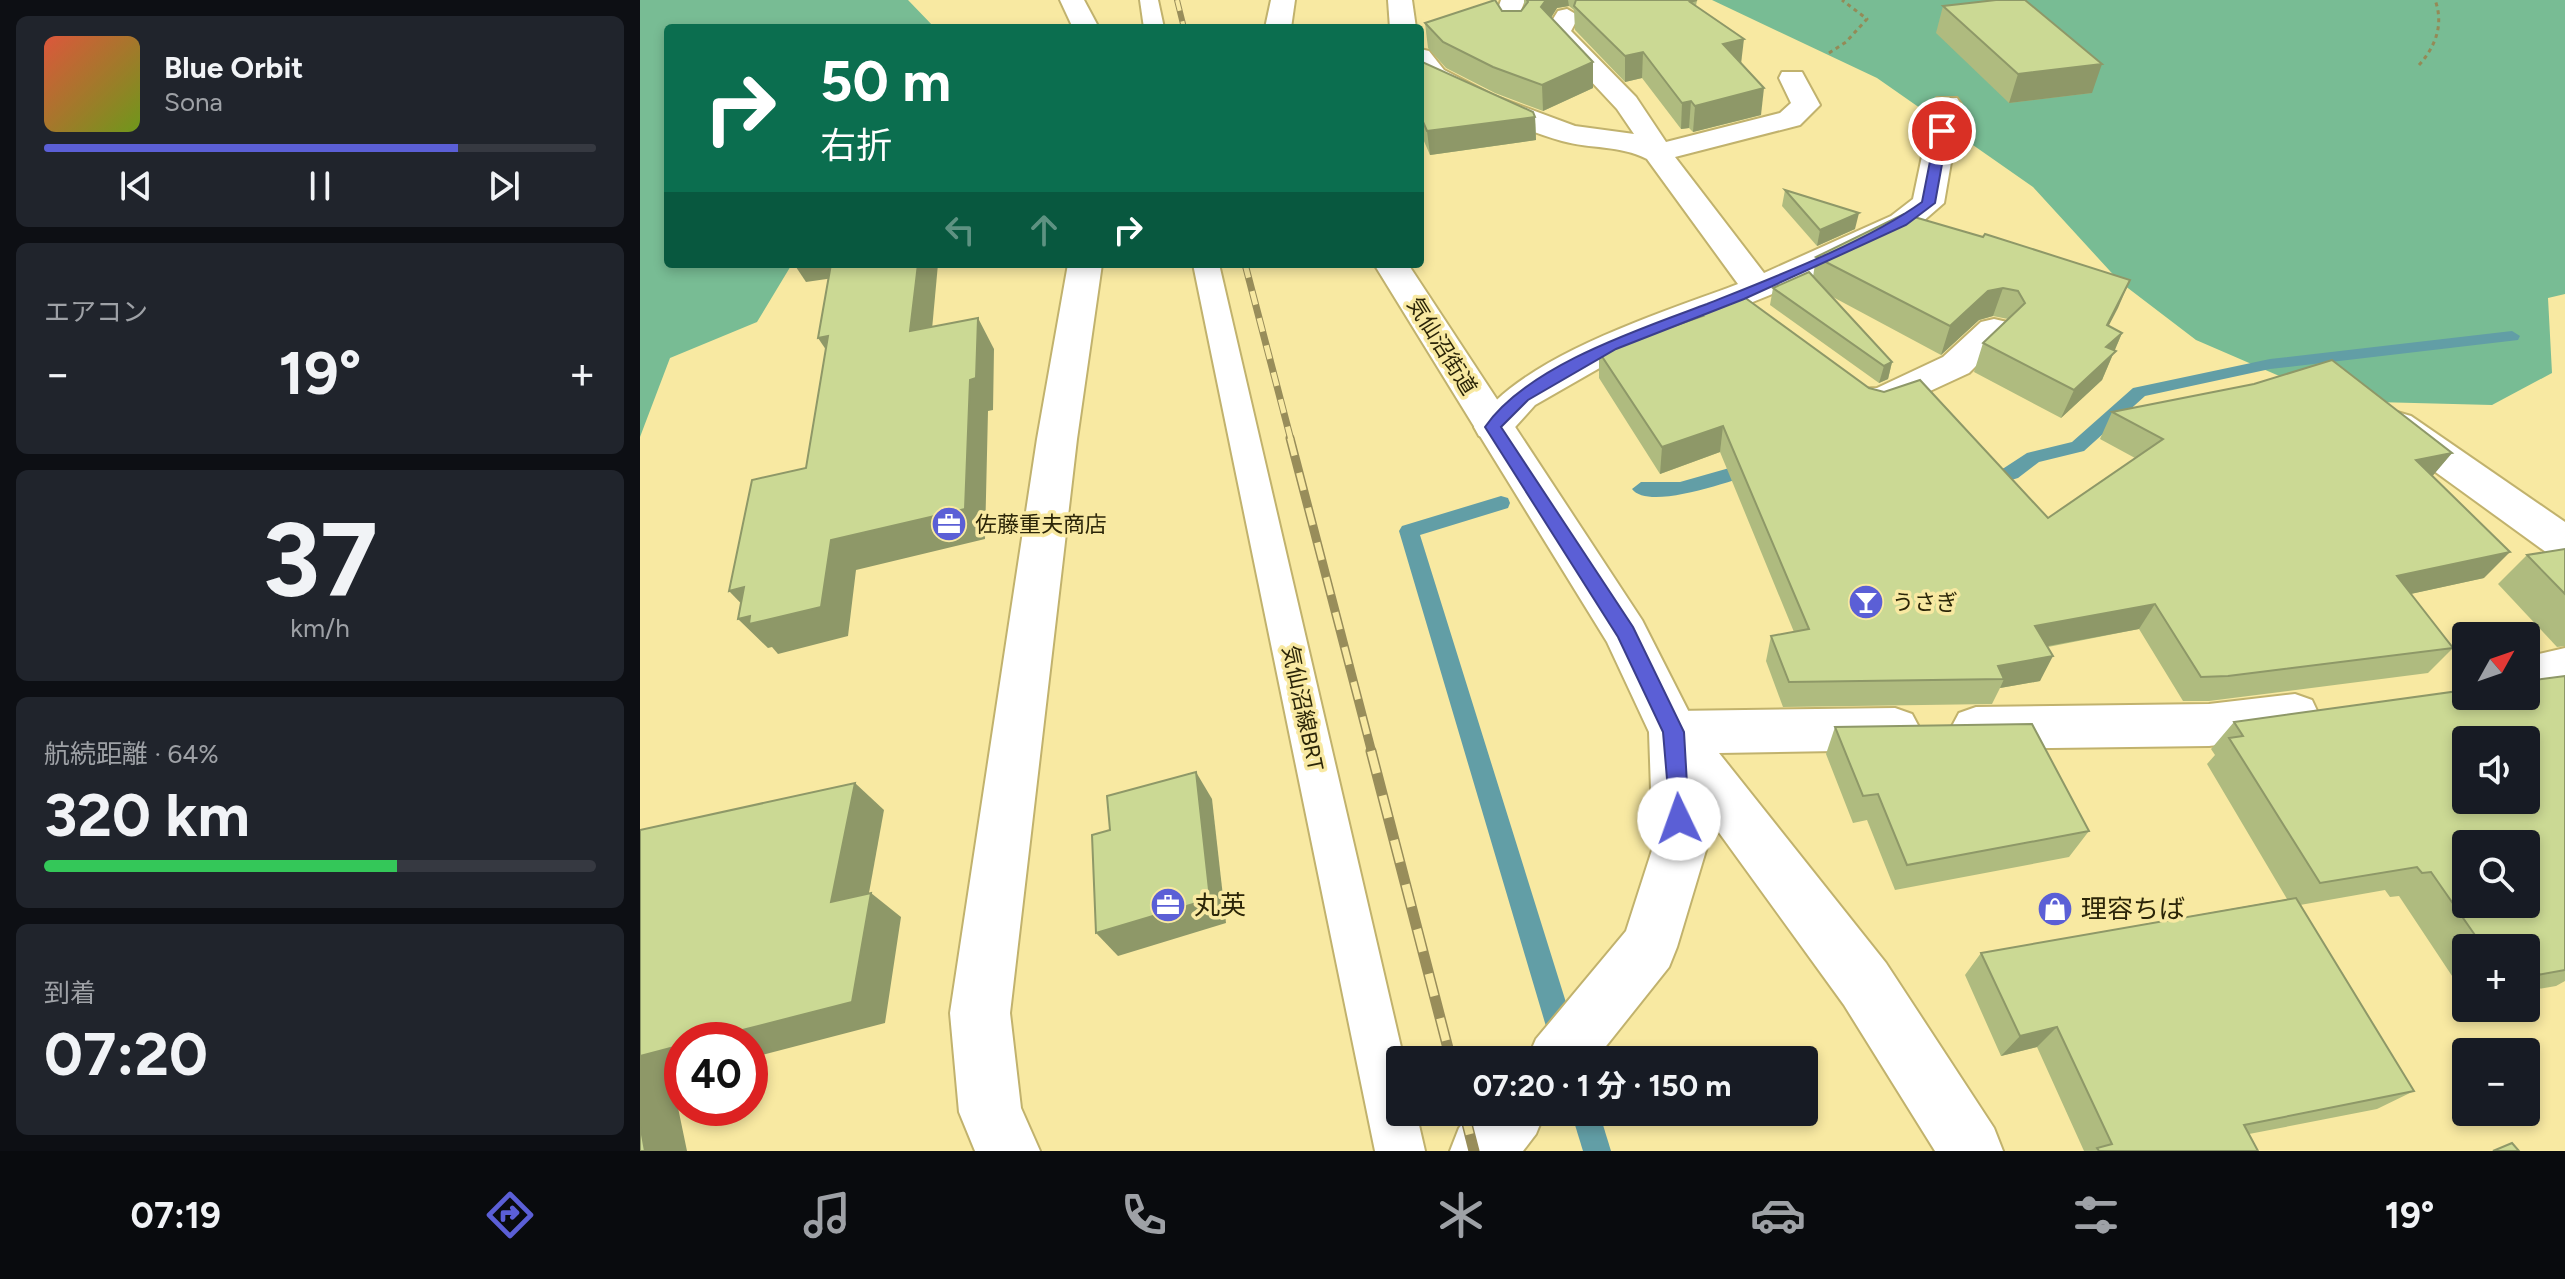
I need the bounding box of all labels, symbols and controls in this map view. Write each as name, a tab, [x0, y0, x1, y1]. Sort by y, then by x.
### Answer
text: 50 m	[820, 48, 951, 115]
text: Blue Orbit	[164, 49, 303, 86]
icon: right	[688, 56, 792, 160]
text: Sona	[164, 86, 223, 118]
pin	[1908, 97, 1976, 165]
icon: arrive	[1920, 109, 1964, 153]
text: 右折	[820, 124, 892, 167]
icon: previous	[114, 164, 158, 208]
icon: pause	[298, 164, 342, 208]
icon: next	[482, 164, 526, 208]
icon: left	[938, 208, 982, 252]
icon: ahead	[1022, 208, 1066, 252]
icon: right	[1106, 208, 1150, 252]
street label: 気仙沼街道	[1401, 292, 1483, 400]
text: エアコン	[44, 296, 148, 328]
text: 19°	[279, 337, 361, 409]
text: −	[44, 347, 71, 400]
text: +	[569, 347, 596, 400]
text: 37	[262, 497, 378, 622]
office icon: 佐藤重夫商店	[930, 505, 968, 543]
place label: 佐藤重夫商店	[975, 511, 1107, 538]
bar icon: うさぎ	[1847, 583, 1885, 621]
place label: うさぎ	[1892, 589, 1958, 616]
text: km/h	[290, 612, 350, 644]
north arrow	[2452, 622, 2540, 710]
map controls	[2452, 622, 2540, 1126]
street label: 気仙沼線BRT	[1277, 643, 1329, 773]
button: sound	[2452, 726, 2540, 814]
text: 航続距離 · 64%	[44, 738, 219, 770]
position arrow	[1637, 777, 1721, 861]
text: 320 km	[44, 779, 250, 851]
button: search	[2452, 830, 2540, 918]
office icon: 丸英	[1149, 886, 1187, 924]
place label: 丸英	[1194, 889, 1246, 921]
shop icon: 理容ちば	[2036, 890, 2074, 928]
place label: 理容ちば	[2081, 893, 2185, 925]
button: +	[2452, 934, 2540, 1022]
text: 到着	[44, 977, 96, 1009]
text: 07:20	[44, 1018, 208, 1090]
speed limit sign: 40	[664, 1022, 768, 1126]
button: −	[2452, 1038, 2540, 1126]
text: 07:20 · 1 分 · 150 m	[1473, 1067, 1731, 1104]
icon: directions	[482, 1187, 538, 1243]
icon: music	[799, 1187, 855, 1243]
icon: phone	[1116, 1187, 1172, 1243]
icon: climate	[1433, 1187, 1489, 1243]
icon: car	[1750, 1187, 1806, 1243]
icon: filters	[2068, 1187, 2124, 1243]
text: 07:19	[131, 1194, 221, 1237]
text: 19°	[2385, 1194, 2434, 1237]

